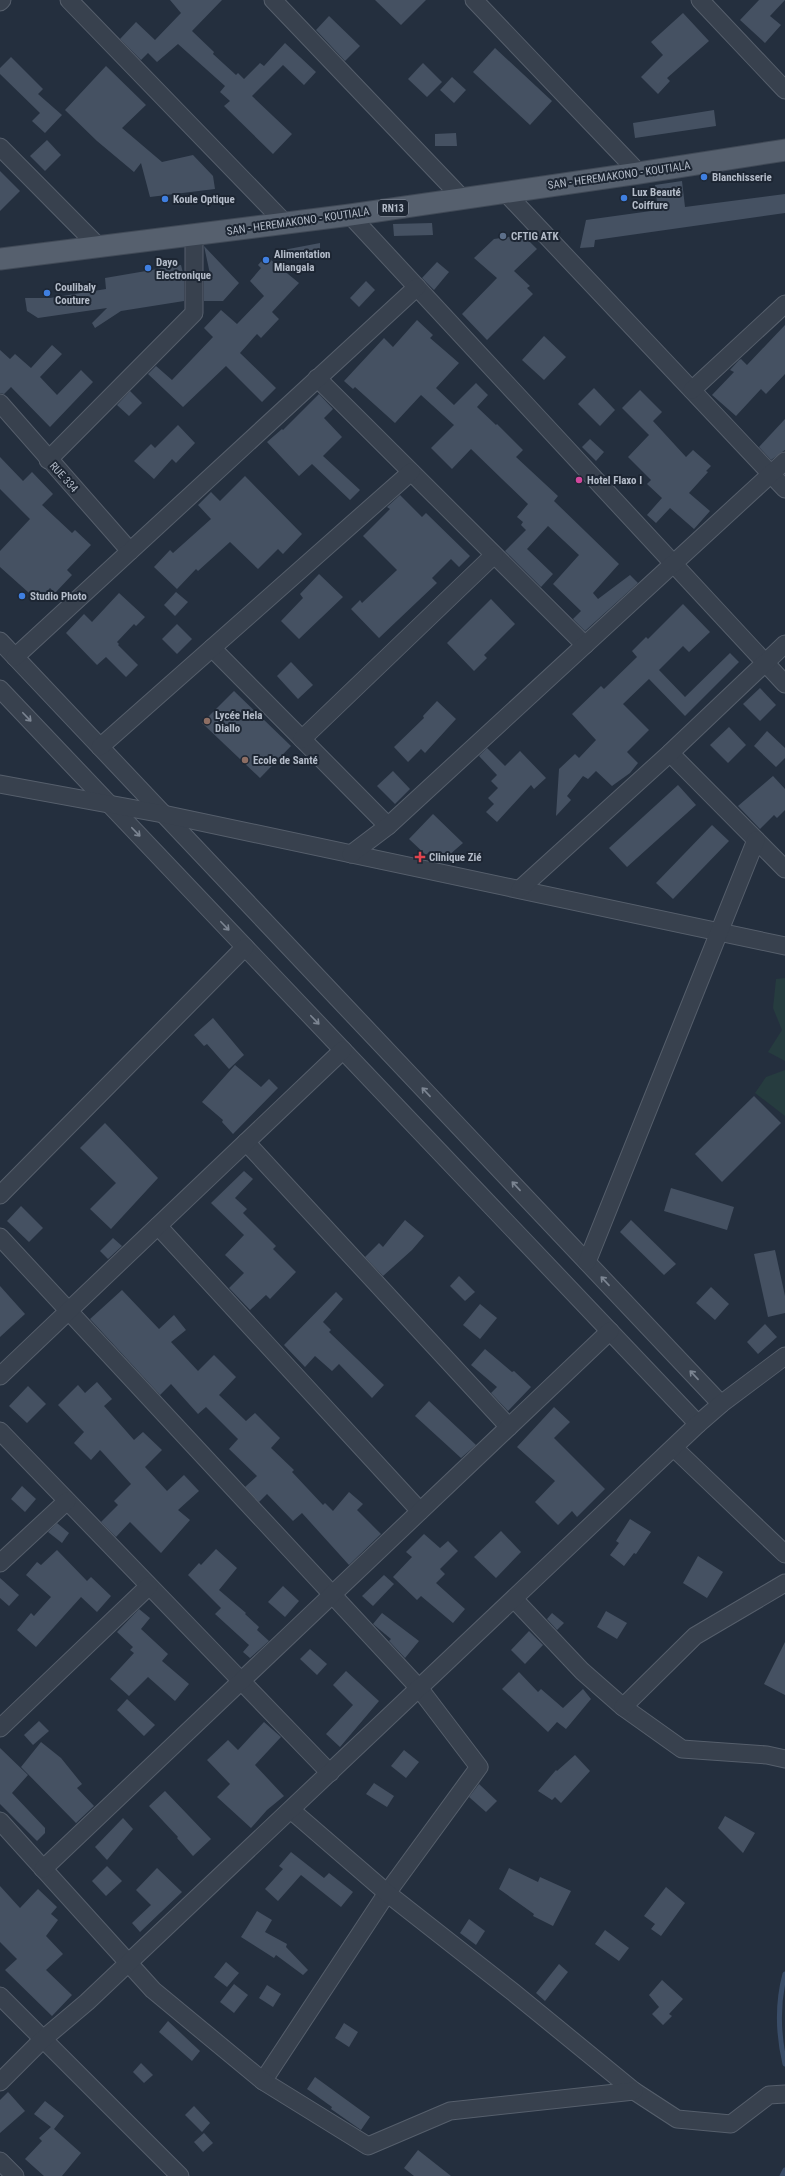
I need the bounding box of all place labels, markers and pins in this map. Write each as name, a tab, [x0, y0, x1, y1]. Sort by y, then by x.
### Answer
place label: Blanchisserie	[712, 171, 772, 184]
marker: Blanchisserie	[699, 172, 709, 182]
place label: Lux Beauté Coiffure	[632, 186, 681, 212]
place label: Koule Optique	[173, 193, 235, 206]
marker: Lux Beauté Coiffure	[619, 193, 629, 203]
marker: Koule Optique	[160, 194, 170, 204]
place label: CFTIG ATK	[511, 230, 559, 243]
marker: CFTIG ATK	[498, 231, 508, 241]
place label: Alimentation Miangala	[274, 248, 331, 274]
marker: Alimentation Miangala	[261, 255, 271, 265]
place label: Dayo Electronique	[156, 256, 211, 282]
marker: Dayo Electronique	[143, 263, 153, 273]
place label: Coulibaly Couture	[55, 281, 96, 307]
marker: Coulibaly Couture	[42, 288, 52, 298]
place label: Hotel Flaxo I	[587, 474, 642, 487]
marker: Hotel Flaxo I	[574, 475, 584, 485]
place label: Studio Photo	[30, 590, 87, 603]
marker: Studio Photo	[17, 591, 27, 601]
place label: Lycée Hela Diallo	[215, 709, 263, 735]
marker: Lycée Hela Diallo	[202, 716, 212, 726]
place label: Ecole de Santé	[253, 754, 318, 767]
marker: Ecole de Santé	[240, 755, 250, 765]
marker: Clinique Zié	[414, 851, 426, 863]
place label: Clinique Zié	[429, 851, 482, 864]

